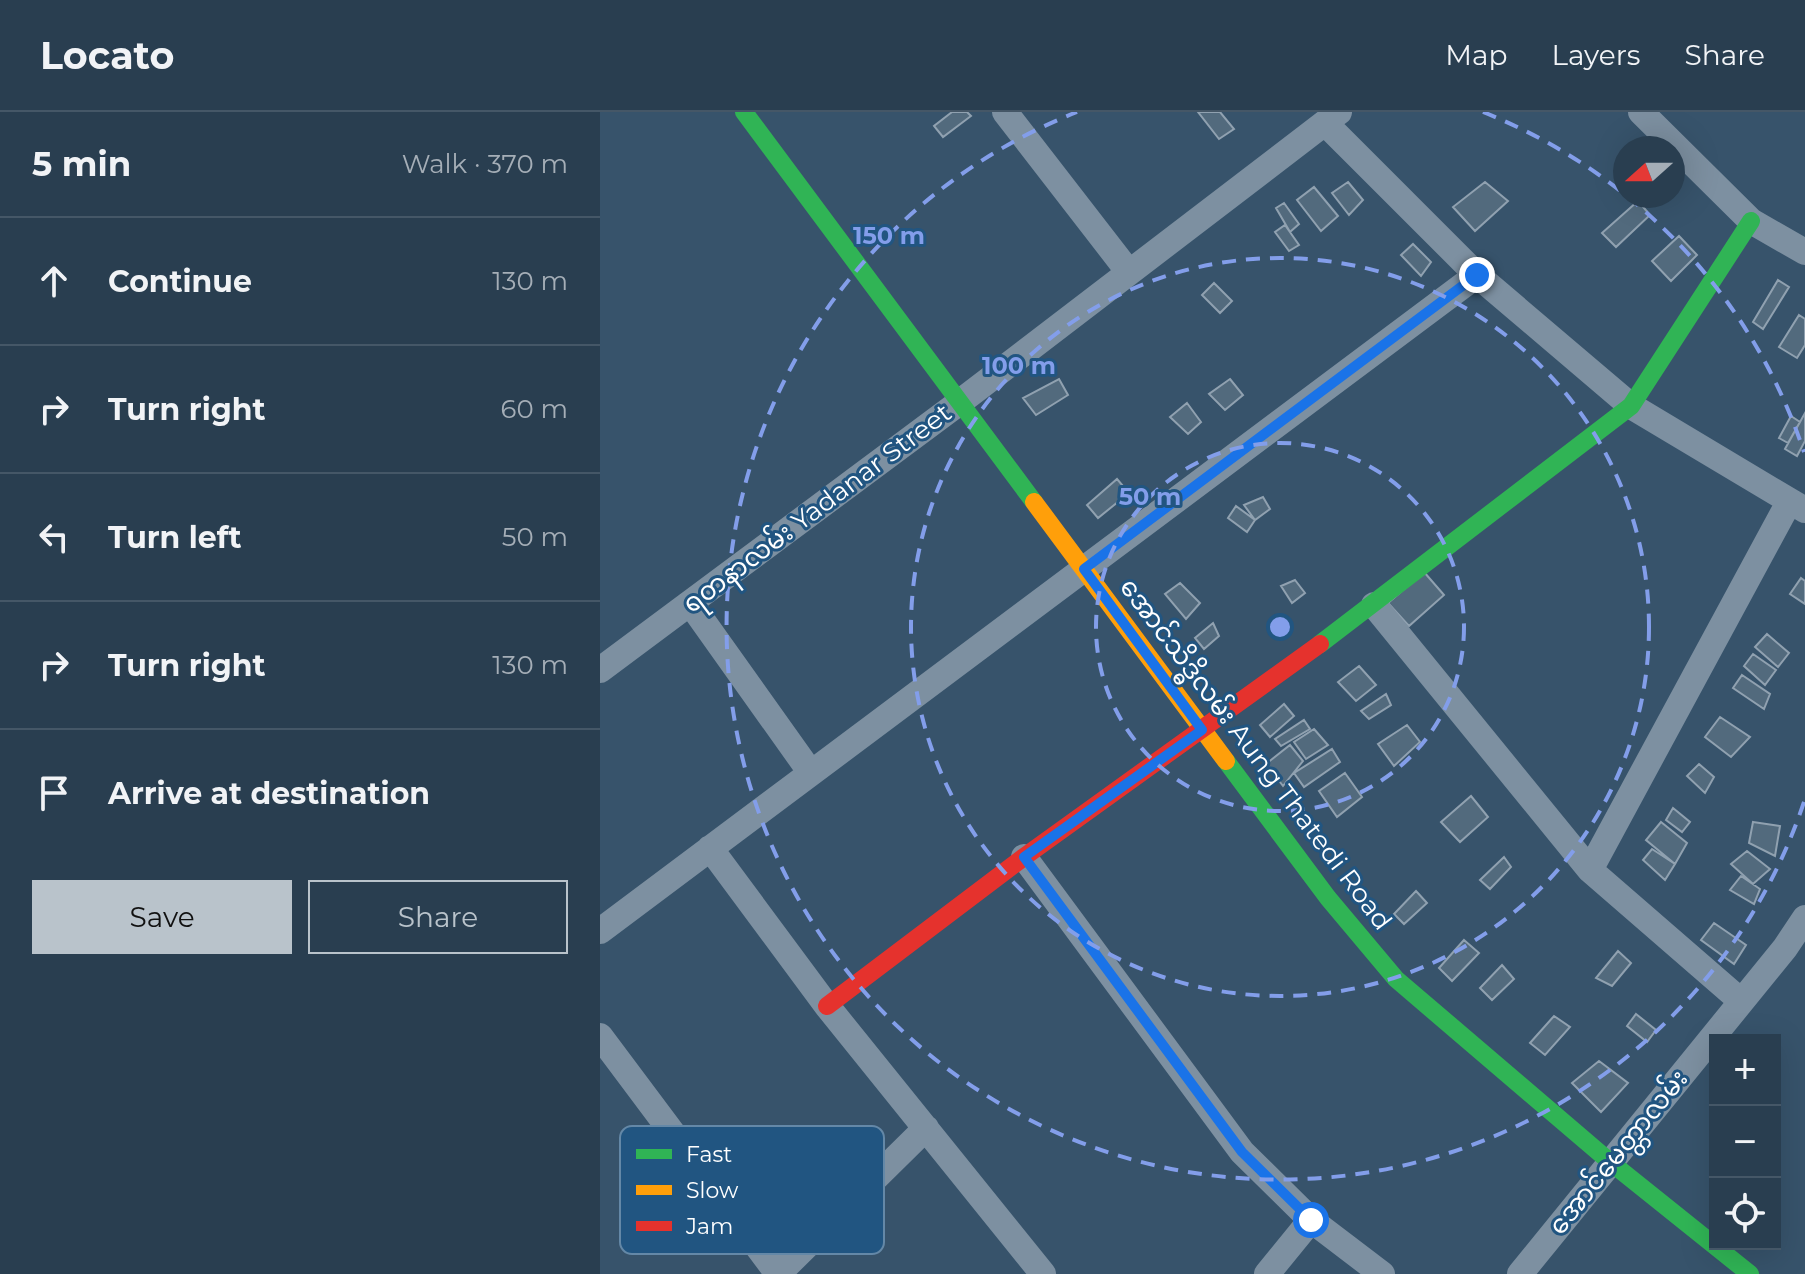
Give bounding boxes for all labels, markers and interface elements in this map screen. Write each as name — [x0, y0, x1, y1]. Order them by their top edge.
text: Locato — [40, 32, 174, 79]
text: Map — [1445, 38, 1508, 72]
text: Layers — [1552, 38, 1641, 72]
text: Share — [1685, 38, 1765, 72]
north arrow — [1613, 136, 1685, 208]
text: 5 min — [32, 143, 131, 185]
text: Walk · 370 m — [402, 148, 568, 180]
text: 150 m — [853, 221, 925, 250]
route end — [1459, 257, 1495, 293]
icon: ahead — [32, 259, 76, 303]
text: Continue — [108, 263, 252, 300]
text: 130 m — [492, 265, 568, 297]
text: 100 m — [982, 351, 1056, 380]
icon: right — [32, 387, 76, 431]
text: Turn right — [108, 391, 265, 428]
text: 60 m — [501, 393, 568, 425]
street label: ရတနာလမ်း Yadanar Street — [676, 396, 961, 624]
text: 50 m — [1119, 482, 1181, 511]
icon: left — [32, 515, 76, 559]
text: Turn left — [108, 519, 241, 556]
text: 50 m — [502, 521, 568, 553]
street label: အောင်သိဒ္ဓိလမ်း Aung Thatedi Road — [1109, 571, 1400, 940]
centre of rings — [1266, 613, 1294, 641]
icon: right — [32, 643, 76, 687]
text: Turn right — [108, 647, 265, 684]
text: 130 m — [492, 649, 568, 681]
icon: arrive — [32, 771, 76, 815]
text: Arrive at destination — [108, 775, 430, 812]
button: Save — [32, 880, 292, 954]
button: Share — [308, 880, 568, 954]
map controls — [1709, 1034, 1781, 1250]
button: + — [1709, 1034, 1781, 1106]
street label: အောင်မေတ္တာလမ်း — [1541, 1062, 1698, 1244]
button: − — [1709, 1106, 1781, 1178]
legend — [620, 1126, 884, 1254]
text: Fast — [686, 1141, 732, 1168]
text: Slow — [686, 1177, 739, 1204]
button: locate — [1709, 1178, 1781, 1250]
route start — [1293, 1202, 1329, 1238]
text: Jam — [685, 1213, 733, 1240]

